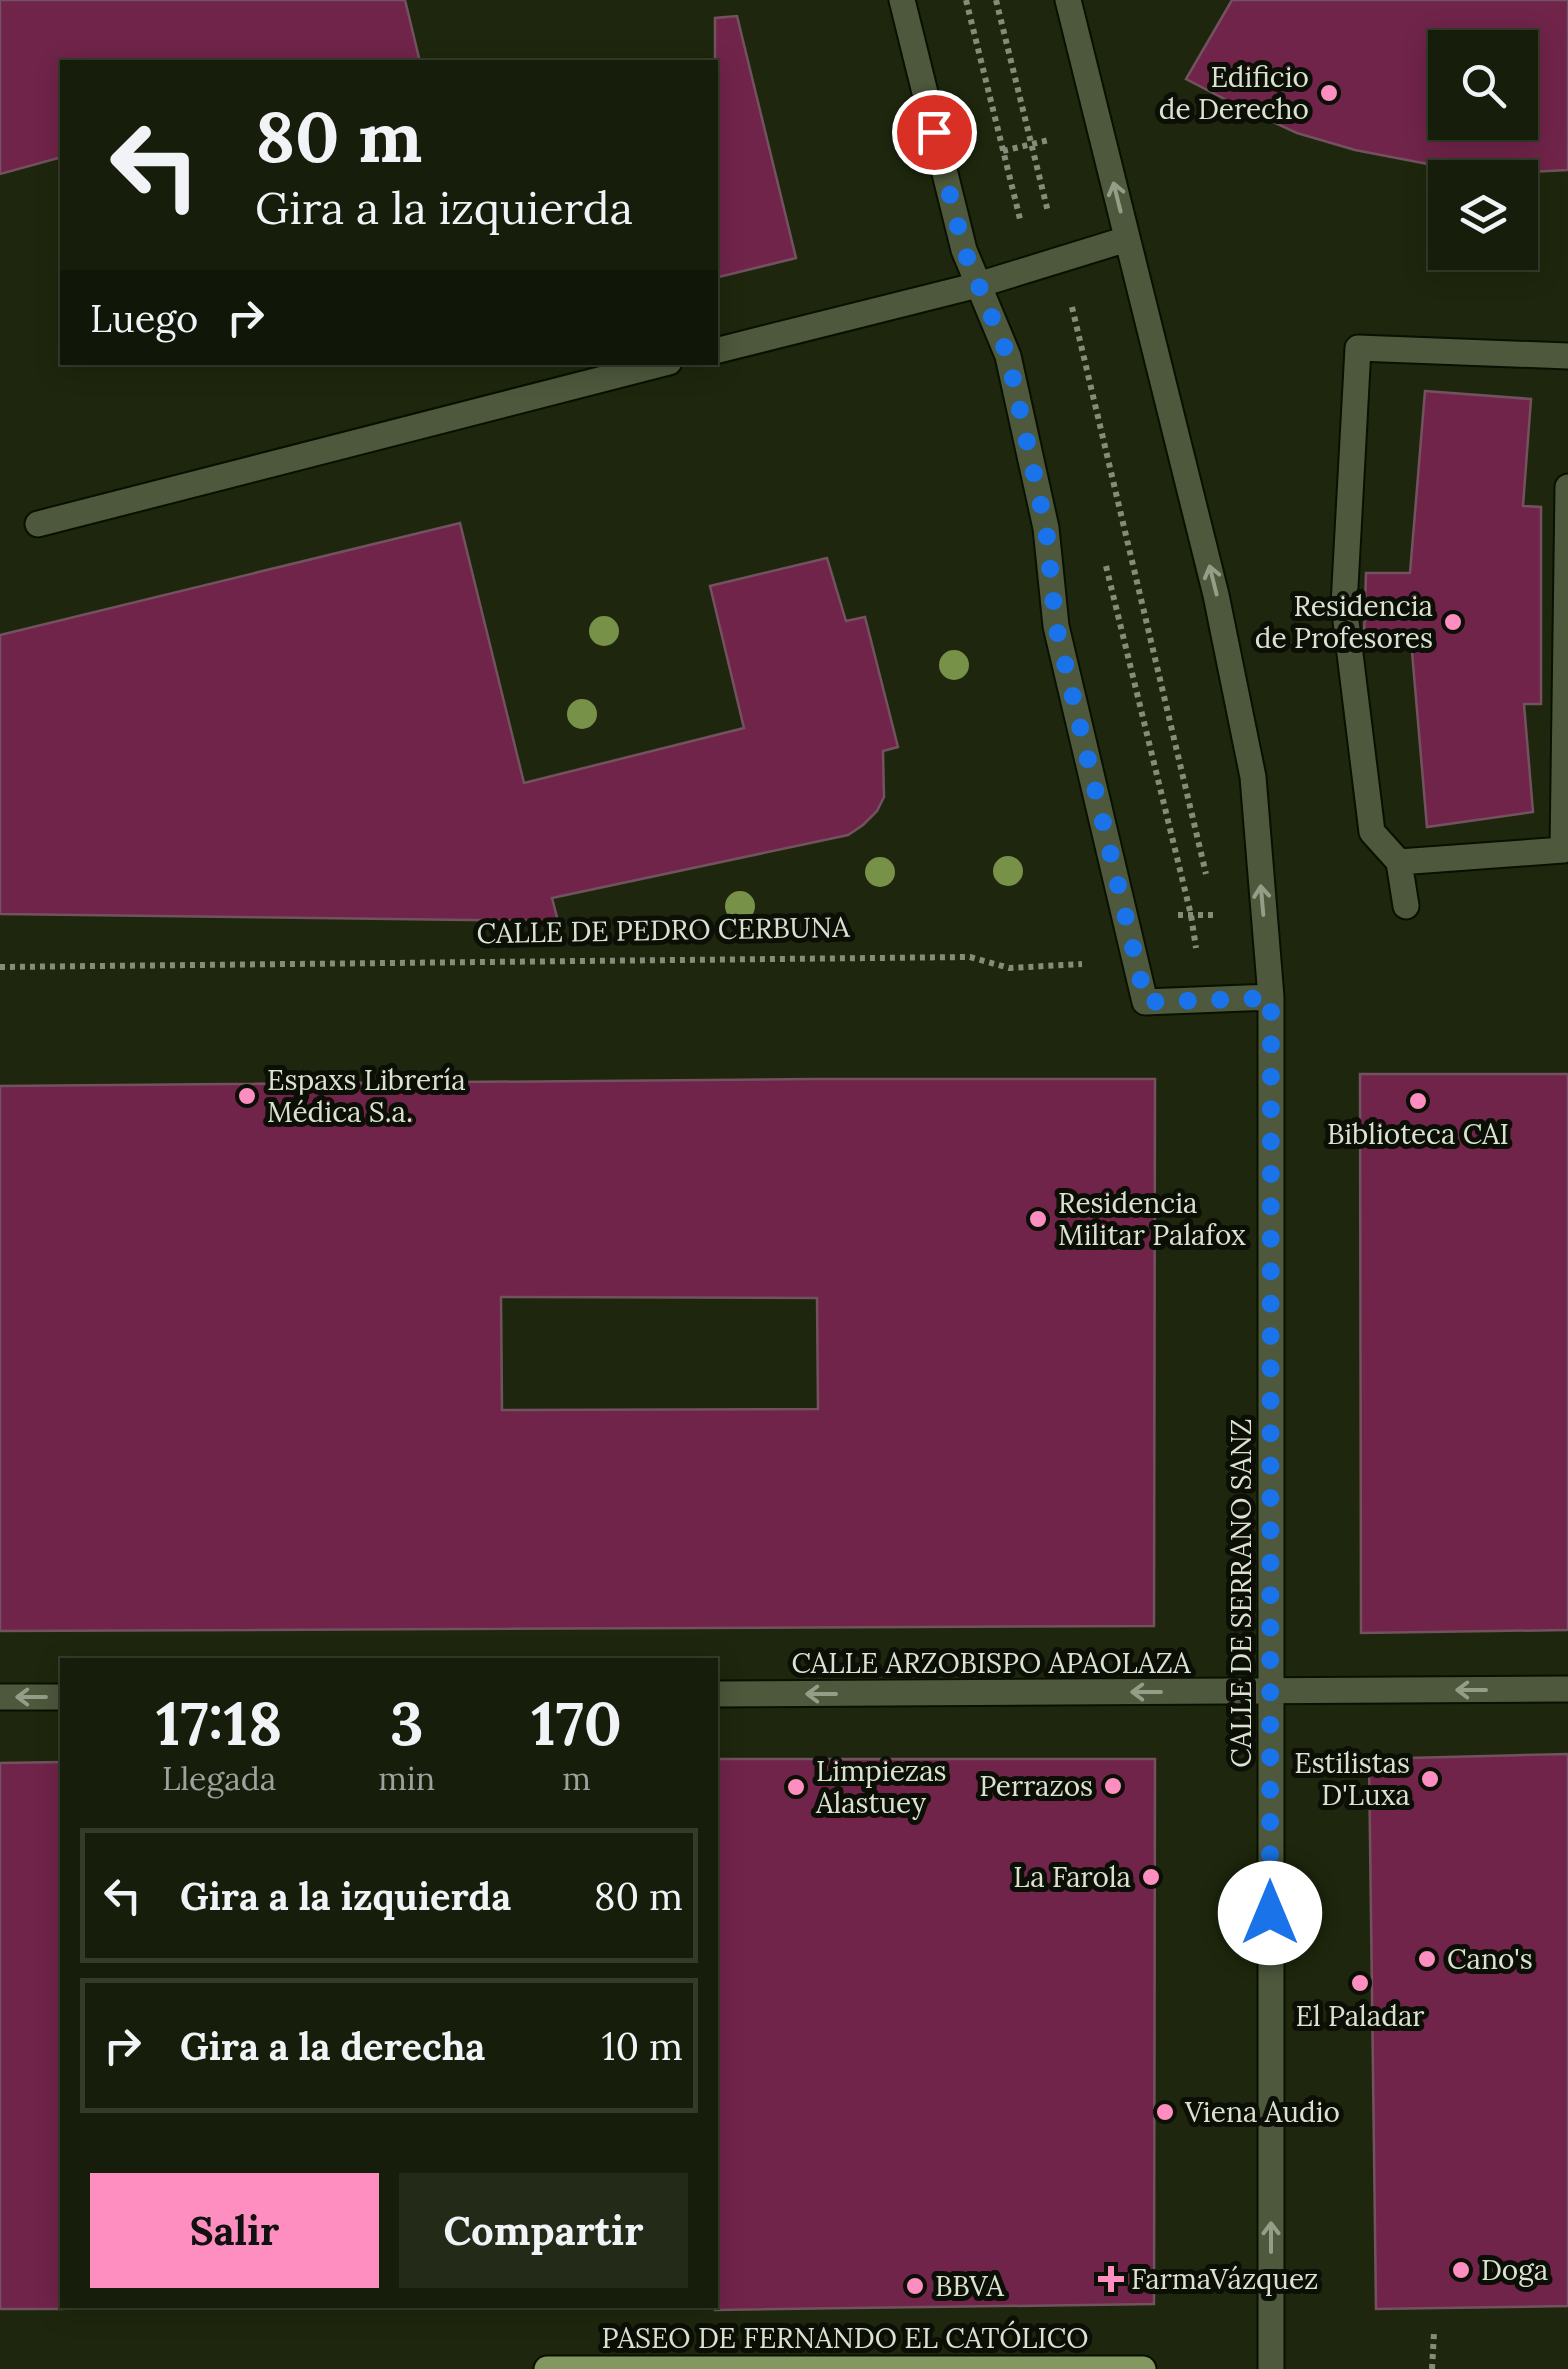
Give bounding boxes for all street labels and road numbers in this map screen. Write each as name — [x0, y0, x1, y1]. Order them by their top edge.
street label: CALLE DE PEDRO CERBUNA — [476, 909, 850, 951]
street label: CALLE DE SERRANO SANZ — [1223, 1418, 1259, 1768]
street label: CALLE ARZOBISPO APAOLAZA — [792, 1645, 1191, 1681]
street label: PASEO DE FERNANDO EL CATÓLICO — [602, 2320, 1088, 2356]

